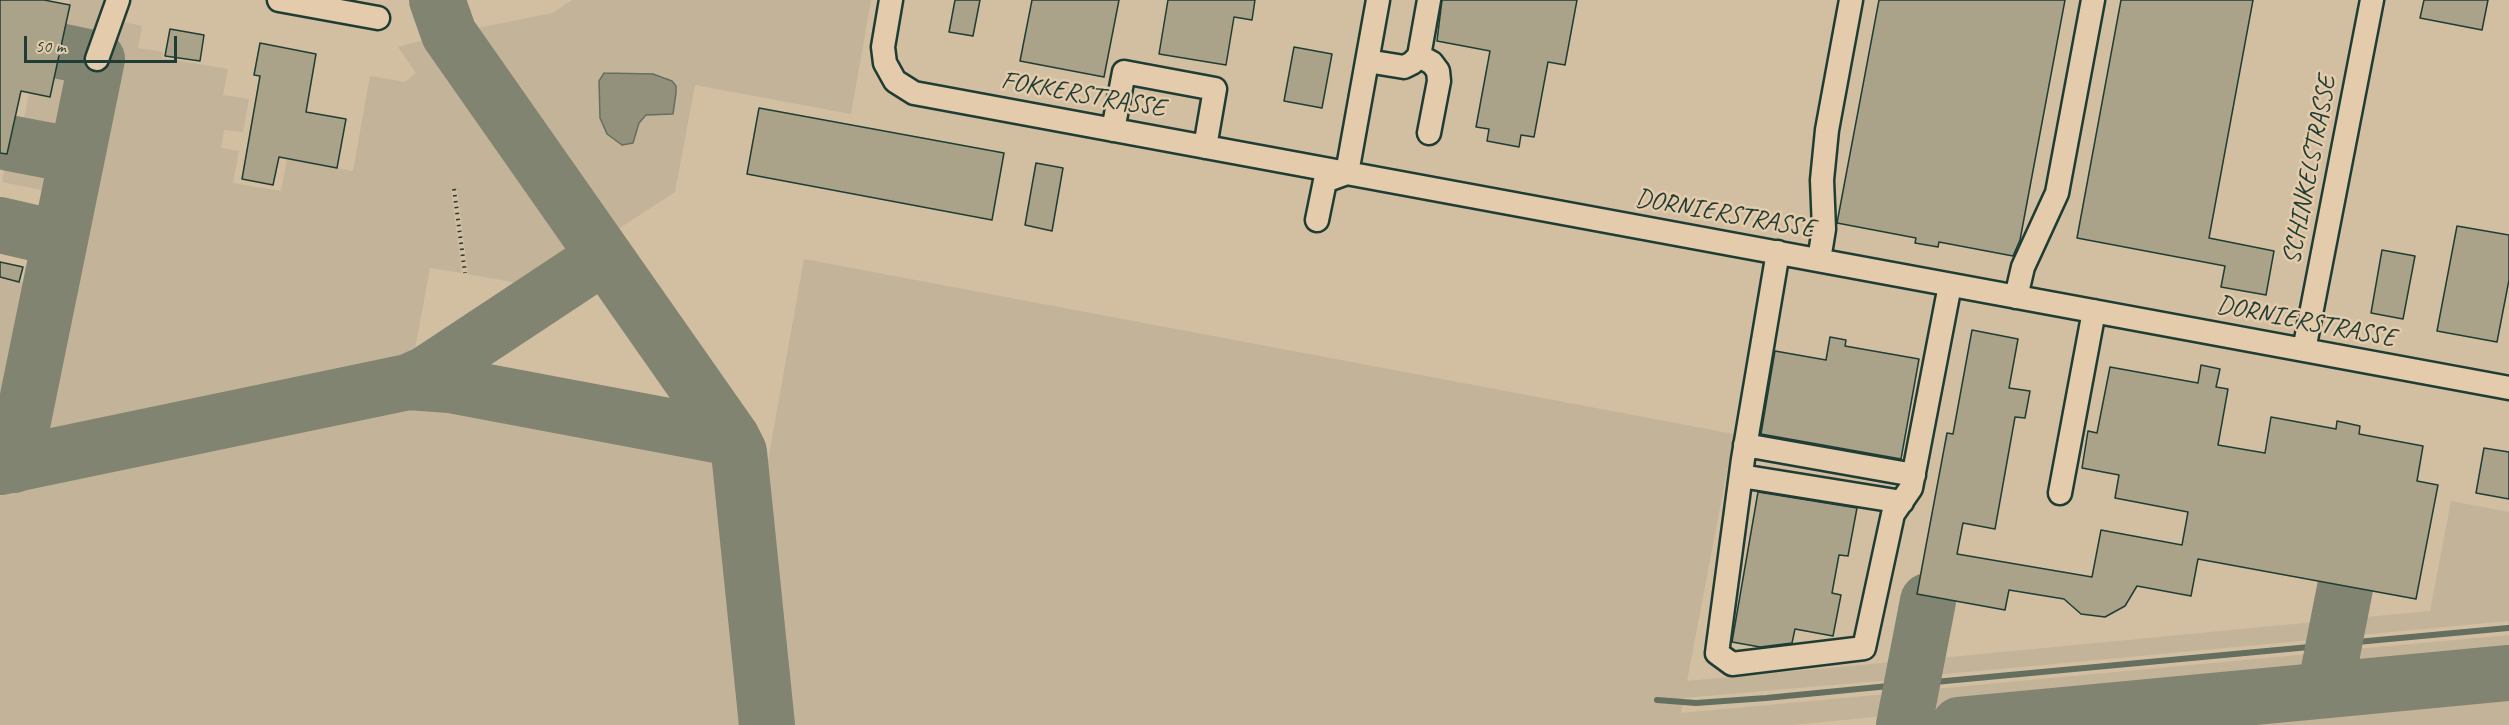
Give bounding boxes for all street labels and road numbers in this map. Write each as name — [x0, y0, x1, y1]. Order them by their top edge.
street label: FOKKERSTRASSE — [999, 65, 1167, 125]
street label: SCHINKELSTRASSE — [2276, 73, 2344, 267]
street label: DORNIERSTRASSE — [1633, 183, 1817, 245]
street label: DORNIERSTRASSE — [2214, 289, 2398, 355]

